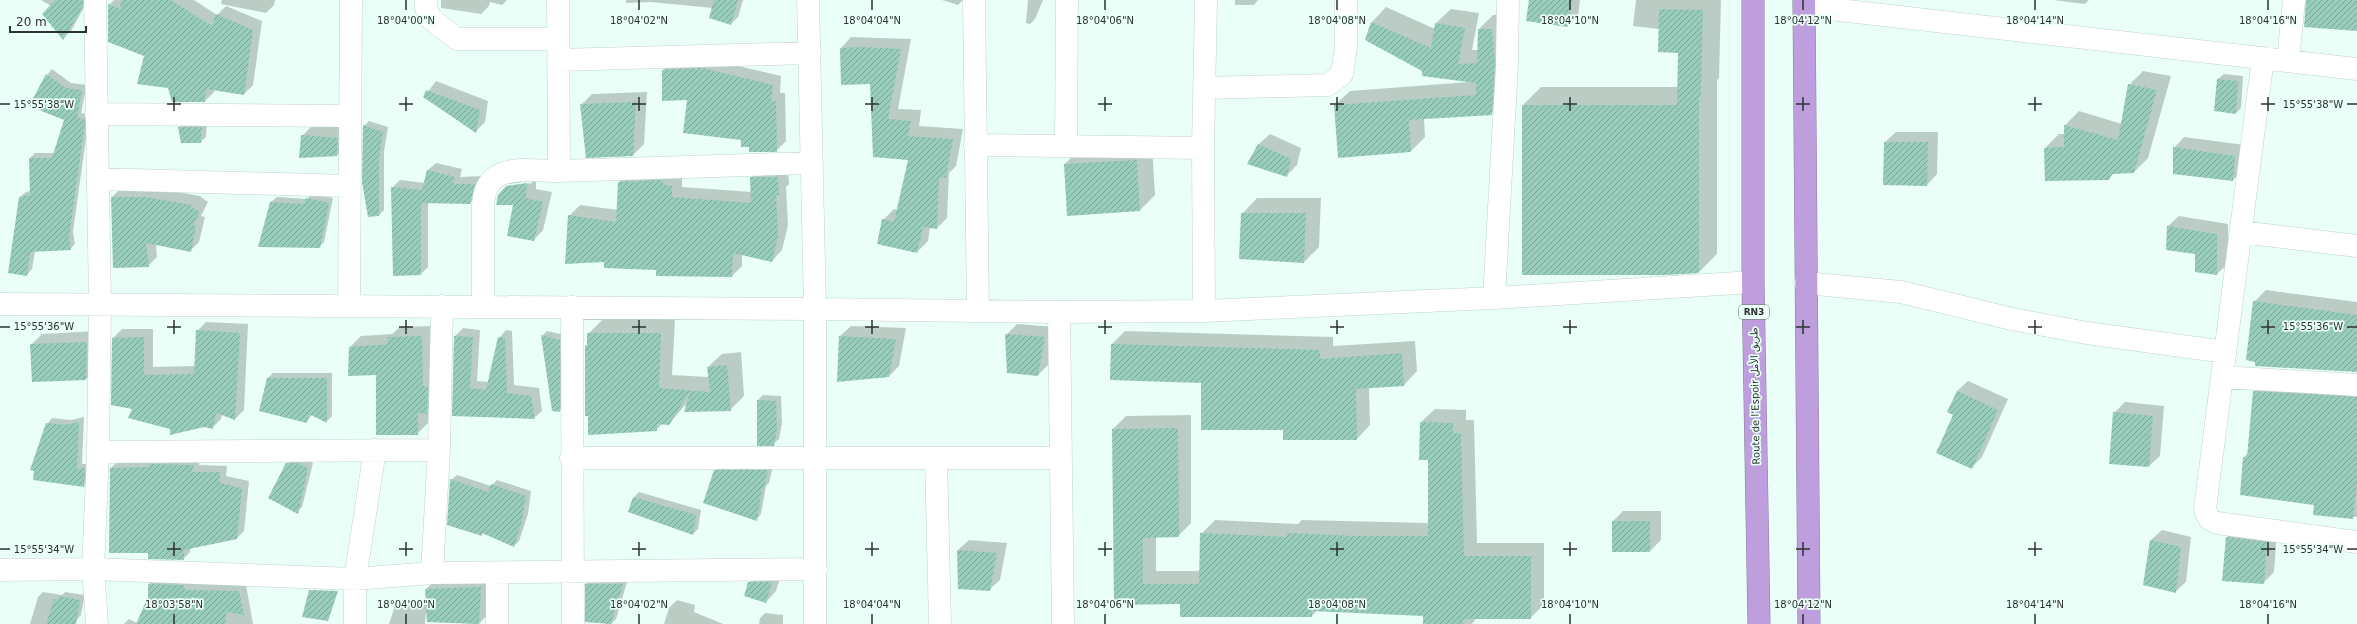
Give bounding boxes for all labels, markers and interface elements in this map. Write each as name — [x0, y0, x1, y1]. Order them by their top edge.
scale bar — [10, 8, 86, 34]
text: 20 m — [16, 15, 47, 29]
text: 18°04'00"N — [377, 15, 435, 26]
text: 18°04'02"N — [610, 15, 668, 26]
text: 18°04'04"N — [843, 15, 901, 26]
text: 18°04'06"N — [1076, 15, 1134, 26]
text: 18°04'08"N — [1308, 15, 1366, 26]
text: 18°04'10"N — [1541, 15, 1599, 26]
text: 18°04'12"N — [1774, 15, 1832, 26]
text: 18°04'14"N — [2006, 15, 2064, 26]
text: 18°04'16"N — [2239, 15, 2297, 26]
text: 15°55'38"W — [14, 99, 74, 110]
text: 15°55'38"W — [2283, 99, 2343, 110]
road number: RN3 — [1739, 305, 1769, 319]
text: 15°55'36"W — [14, 321, 74, 332]
text: 15°55'36"W — [2283, 321, 2343, 332]
street label: Route de l’Espoir طريق الأمل — [1747, 327, 1762, 465]
text: 15°55'34"W — [14, 544, 74, 555]
text: 15°55'34"W — [2283, 544, 2343, 555]
text: 18°03'58"N — [145, 599, 203, 610]
text: 18°04'00"N — [377, 599, 435, 610]
text: 18°04'02"N — [610, 599, 668, 610]
text: 18°04'04"N — [843, 599, 901, 610]
text: 18°04'06"N — [1076, 599, 1134, 610]
text: 18°04'08"N — [1308, 599, 1366, 610]
text: 18°04'10"N — [1541, 599, 1599, 610]
text: 18°04'12"N — [1774, 599, 1832, 610]
text: 18°04'14"N — [2006, 599, 2064, 610]
text: 18°04'16"N — [2239, 599, 2297, 610]

